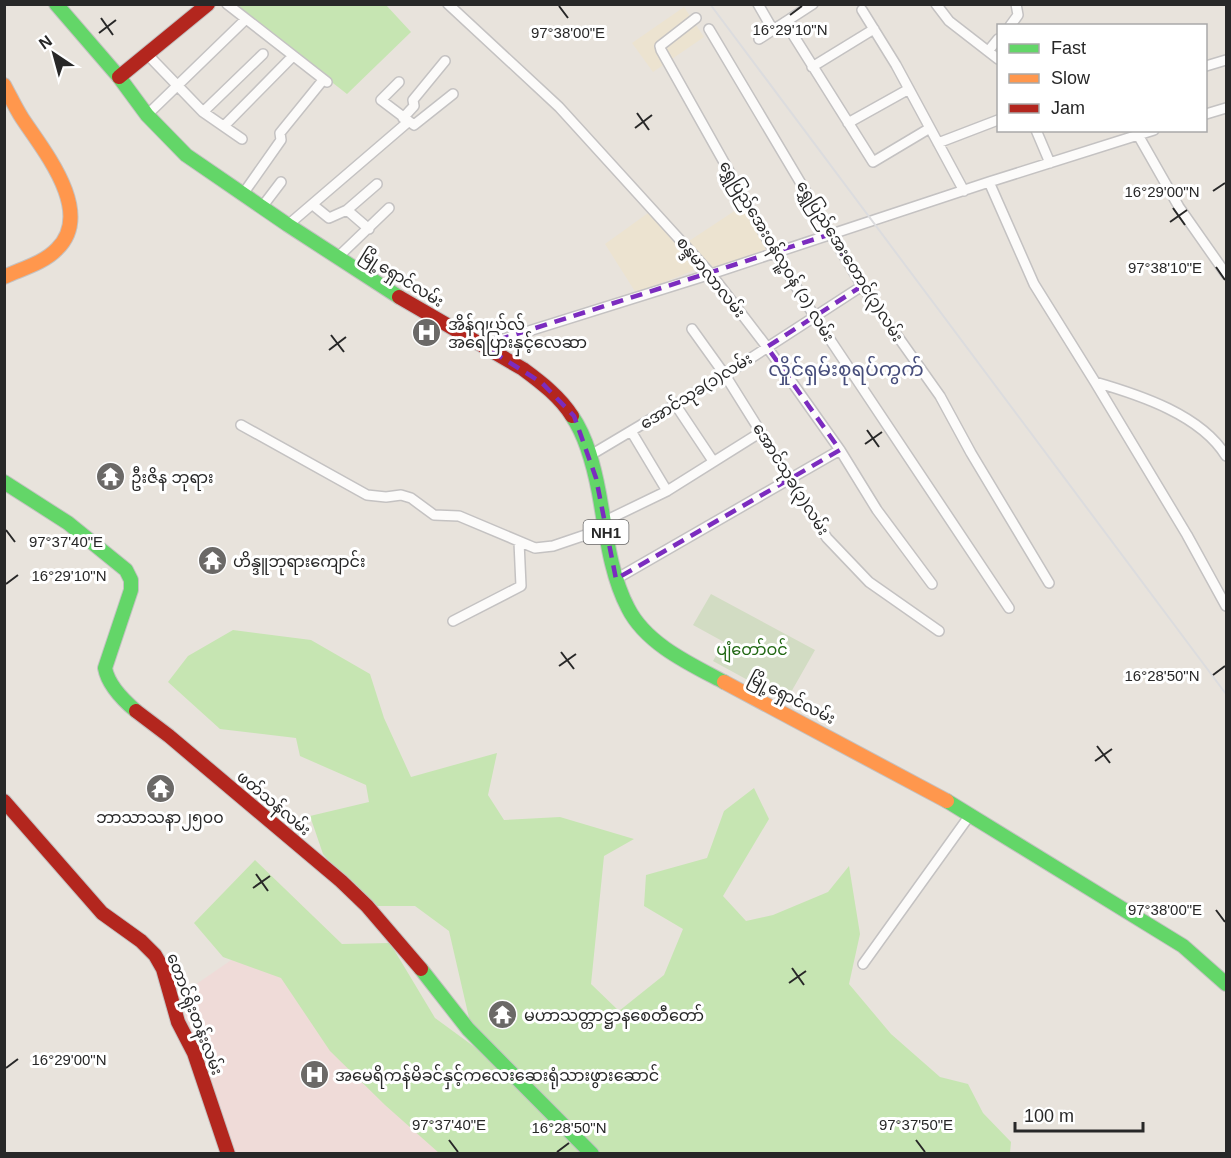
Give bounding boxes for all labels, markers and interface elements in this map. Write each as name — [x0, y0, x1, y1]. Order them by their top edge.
text: 16°29'10"N — [752, 21, 828, 38]
north arrow — [24, 24, 84, 84]
text: 97°38'00"E — [531, 24, 605, 41]
legend — [997, 24, 1207, 132]
text: N — [36, 32, 55, 53]
text: Fast — [1051, 38, 1086, 58]
text: Slow — [1051, 68, 1091, 88]
text: Jam — [1051, 98, 1085, 118]
street label: ရွှေပြည်အေးဝန်လူ့ဝန် (၁) လမ်း — [712, 156, 840, 347]
street label: ရွှေပြည်အေးတောင်(၃)လမ်း — [789, 176, 909, 347]
text: 16°29'00"N — [1124, 183, 1200, 200]
street label: စန္ဒမာလာလမ်း — [669, 231, 751, 324]
street label: မြို့ရှောင်လမ်း — [354, 243, 448, 315]
text: 97°38'10"E — [1128, 259, 1202, 276]
place label: အိန်ဂျယ်လ် အရေပြားနှင့်လေဆာ — [448, 313, 587, 357]
hospital icon: အိန်ဂျယ်လ် အရေပြားနှင့်လေဆာ — [411, 317, 443, 349]
street label: အောင်သုခ(၁)လမ်း — [635, 347, 758, 437]
district label: လှိုင်ရှမ်းစုရပ်ကွက် — [768, 355, 924, 386]
street label: အောင်သုခ(၃)လမ်း — [745, 418, 835, 541]
temple icon: ဦးဇိန ဘုရား — [94, 461, 126, 493]
place label: ဦးဇိန ဘုရား — [131, 466, 213, 492]
road number: NH1 — [584, 520, 628, 544]
text: 97°37'40"E — [29, 533, 103, 550]
temple icon: ဟိန္ဒူဘုရားကျောင်း — [196, 545, 228, 577]
place label: ဟိန္ဒူဘုရားကျောင်း — [233, 550, 365, 576]
text: 16°29'10"N — [31, 567, 107, 584]
park label: ပျံတော်ဝင် — [716, 638, 788, 663]
street label: မြို့ရှောင်လမ်း — [743, 666, 839, 732]
text: 16°28'50"N — [1124, 667, 1200, 684]
street label: ဖတ်သန်လမ်း — [231, 765, 316, 842]
temple icon: ဘာသာသနာ၂၅၀၀ — [144, 773, 176, 805]
place label: ဘာသာသနာ၂၅၀၀ — [96, 809, 224, 831]
text: 97°38'00"E — [1128, 901, 1202, 918]
street label: တောင်ရိုးတန်းလမ်း — [158, 950, 229, 1079]
temple icon: မဟာသတ္တာဋ္ဌာနစေတီတော် — [487, 999, 519, 1031]
place label: မဟာသတ္တာဋ္ဌာနစေတီတော် — [524, 1004, 704, 1029]
text: 16°29'00"N — [31, 1051, 107, 1068]
hospital icon: အမေရိကန်မိခင်နှင့်ကလေးဆေးရုံသားဖွားဆောင် — [298, 1059, 330, 1091]
place label: အမေရိကန်မိခင်နှင့်ကလေးဆေးရုံသားဖွားဆောင် — [335, 1064, 659, 1090]
scale bar — [1015, 1095, 1142, 1133]
text: 100 m — [1024, 1106, 1074, 1126]
text: 97°37'40"E — [412, 1116, 486, 1133]
text: 97°37'50"E — [879, 1116, 953, 1133]
text: 16°28'50"N — [531, 1119, 607, 1136]

